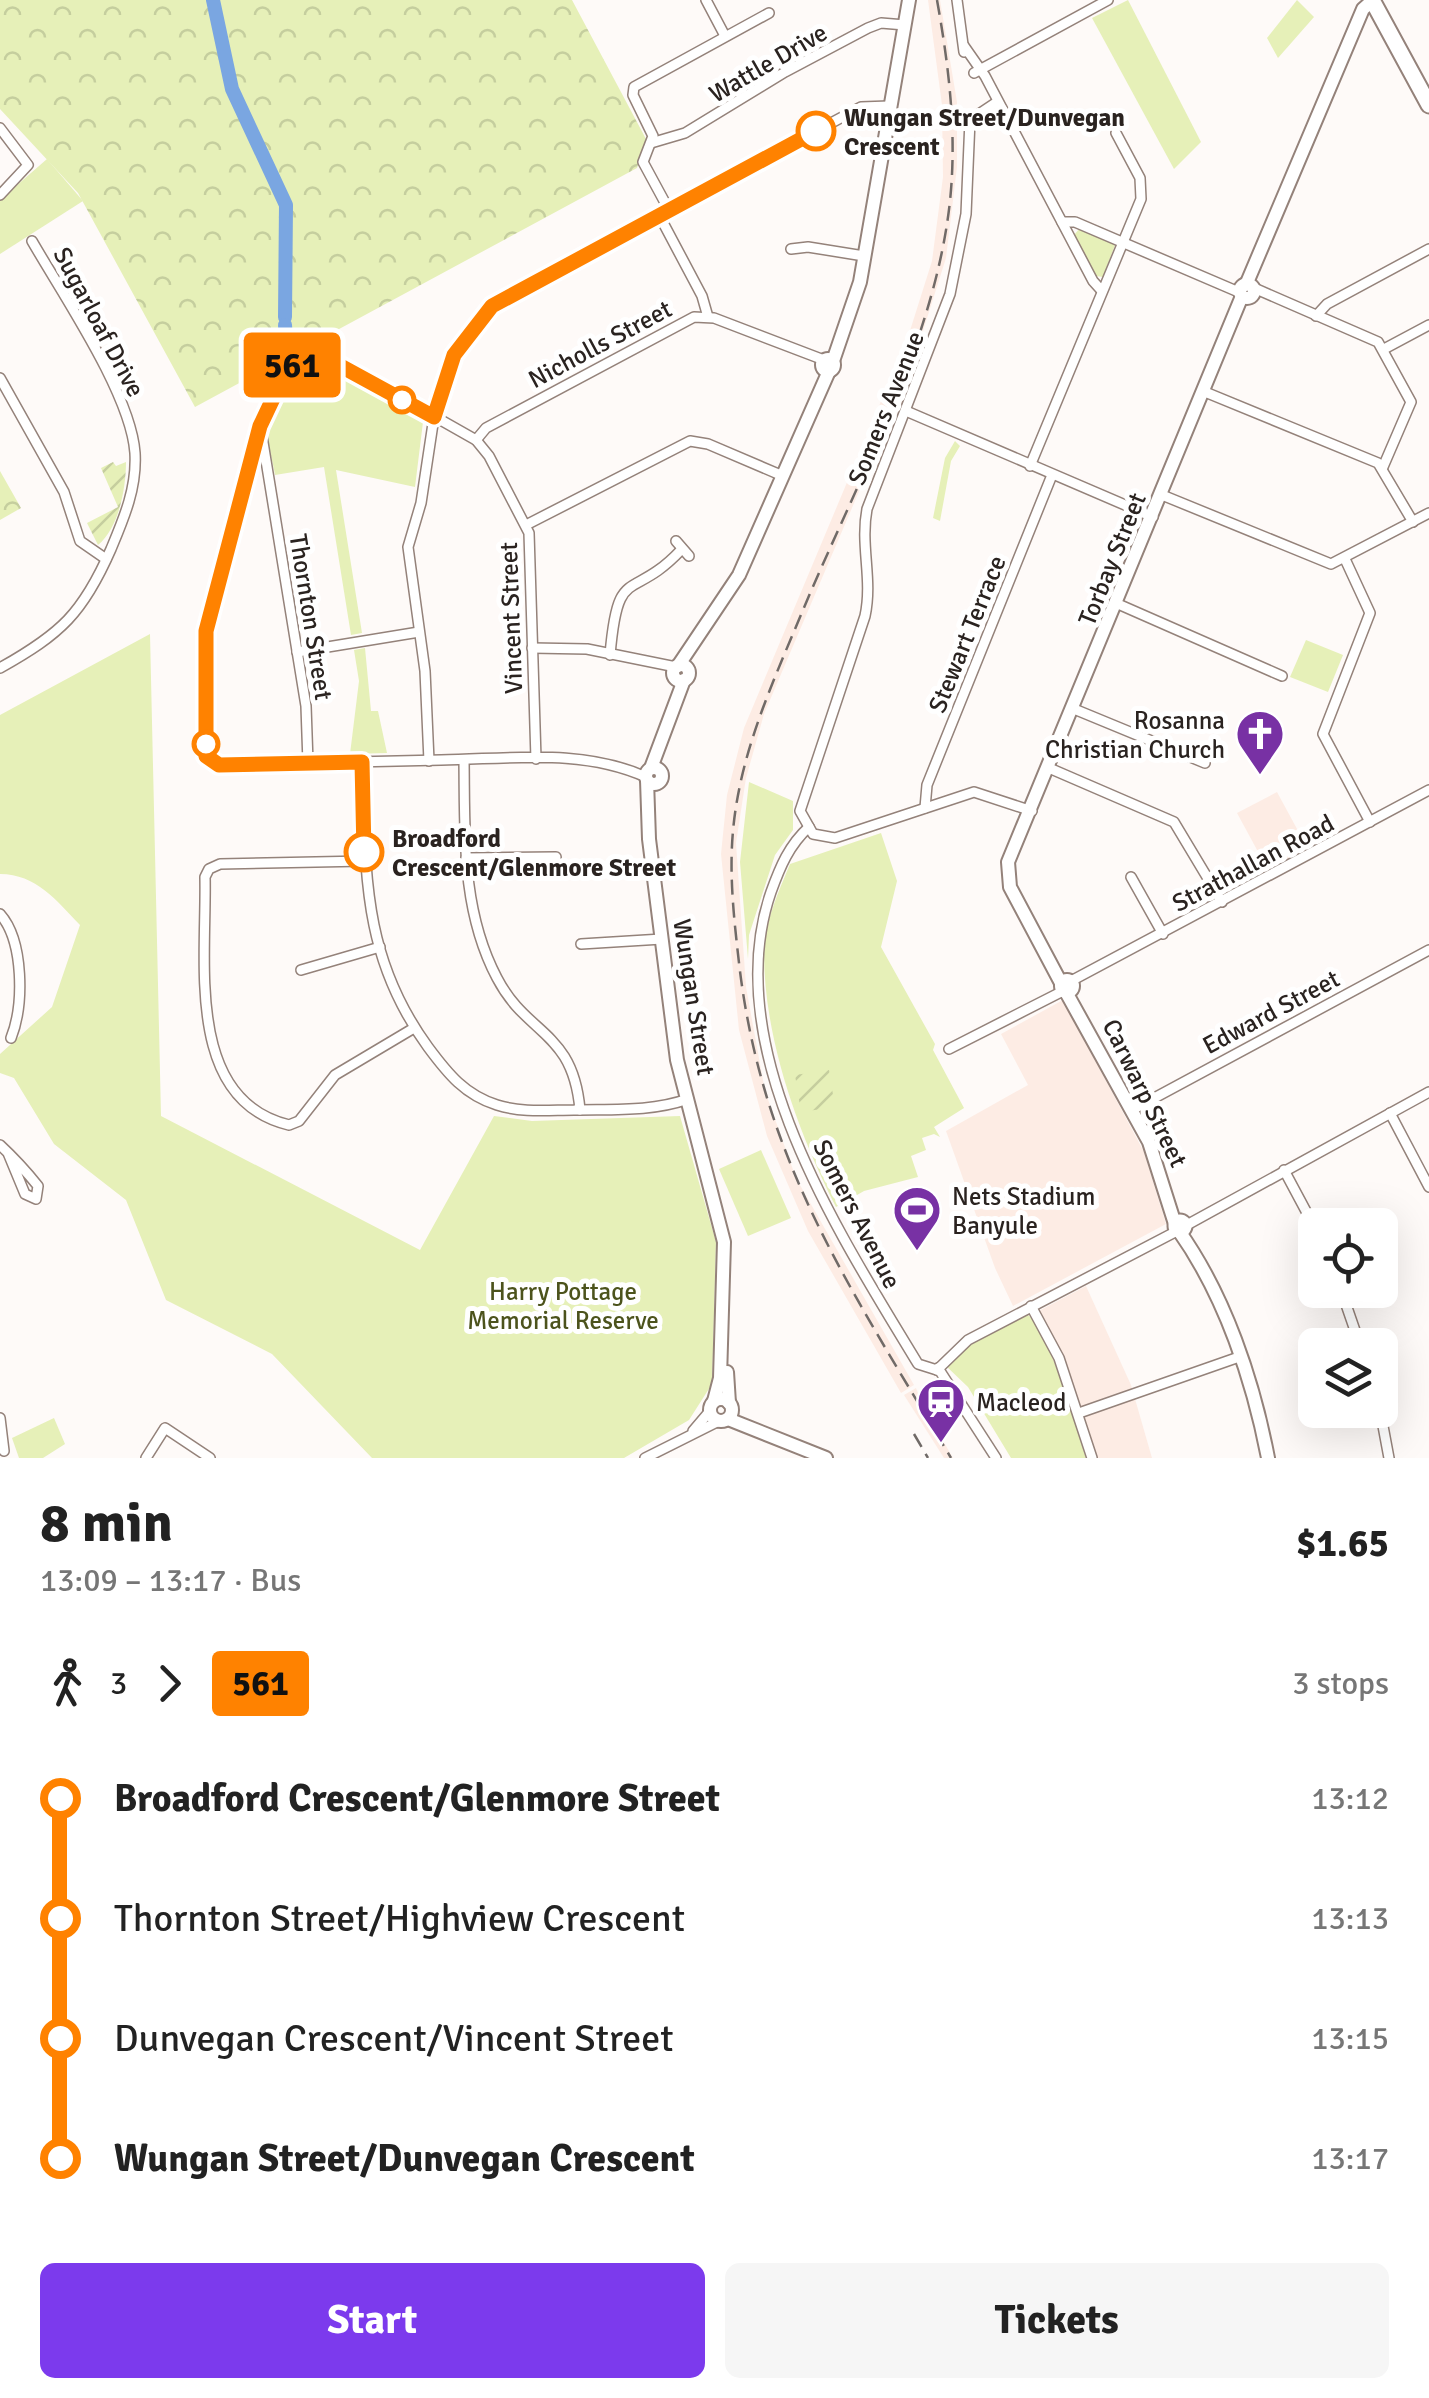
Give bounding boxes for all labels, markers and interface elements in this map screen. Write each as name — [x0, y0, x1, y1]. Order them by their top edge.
street label: Wattle Drive — [703, 17, 833, 109]
place label: Wungan Street/Dunvegan Crescent — [844, 102, 1125, 162]
marker: Wungan Street/Dunvegan Crescent — [797, 112, 835, 150]
street label: Sugarloaf Drive — [47, 242, 151, 402]
street label: Nicholls Street — [523, 293, 677, 395]
street label: Somers Avenue — [841, 327, 931, 489]
line badge: 561 — [234, 332, 350, 398]
text: 561 — [264, 344, 320, 387]
unlabelled marker — [389, 387, 415, 413]
street label: Torbay Street — [1071, 488, 1153, 630]
street label: Thornton Street — [283, 532, 339, 702]
street label: Vincent Street — [493, 541, 529, 694]
street label: Stewart Terrace — [921, 551, 1013, 717]
place label: Rosanna Christian Church — [1045, 705, 1225, 765]
church icon: Rosanna Christian Church — [1234, 708, 1286, 776]
unlabelled marker — [193, 731, 219, 757]
street label: Strathallan Road — [1167, 807, 1339, 919]
place label: Broadford Crescent/Glenmore Street — [392, 823, 676, 883]
marker: Broadford Crescent/Glenmore Street — [345, 833, 383, 871]
street label: Wungan Street — [666, 917, 722, 1078]
street label: Edward Street — [1197, 963, 1345, 1061]
street label: Carwarp Street — [1096, 1014, 1194, 1172]
street label: Somers Avenue — [806, 1134, 908, 1294]
place label: Nets Stadium Banyule — [952, 1181, 1095, 1241]
sports icon: Nets Stadium Banyule — [891, 1184, 943, 1252]
map controls — [1298, 1208, 1398, 1428]
button: locate — [1298, 1208, 1398, 1308]
park label: Harry Pottage Memorial Reserve — [467, 1276, 659, 1336]
button: layers — [1298, 1328, 1398, 1428]
station icon: Macleod — [915, 1376, 967, 1444]
place label: Macleod — [976, 1387, 1066, 1418]
text: 8 min — [40, 1489, 173, 1557]
text: $1.65 — [1296, 1520, 1389, 1567]
text: 13:09 – 13:17 · Bus — [40, 1561, 301, 1600]
icon: walk — [40, 1656, 95, 1711]
icon: forward — [142, 1656, 197, 1711]
text: 561 — [232, 1662, 289, 1705]
text: 3 — [110, 1664, 127, 1703]
text: 3 stops — [1292, 1664, 1389, 1703]
text: Broadford Crescent/Glenmore Street — [114, 1775, 720, 1822]
text: 13:12 — [1311, 1779, 1389, 1818]
text: Thornton Street/Highview Crescent — [114, 1895, 685, 1942]
text: 13:13 — [1311, 1899, 1389, 1938]
text: Dunvegan Crescent/Vincent Street — [114, 2015, 673, 2062]
text: 13:15 — [1311, 2019, 1389, 2058]
text: Wungan Street/Dunvegan Crescent — [114, 2135, 695, 2182]
text: 13:17 — [1311, 2139, 1389, 2178]
button: Start — [40, 2263, 705, 2378]
button: Tickets — [725, 2263, 1389, 2378]

